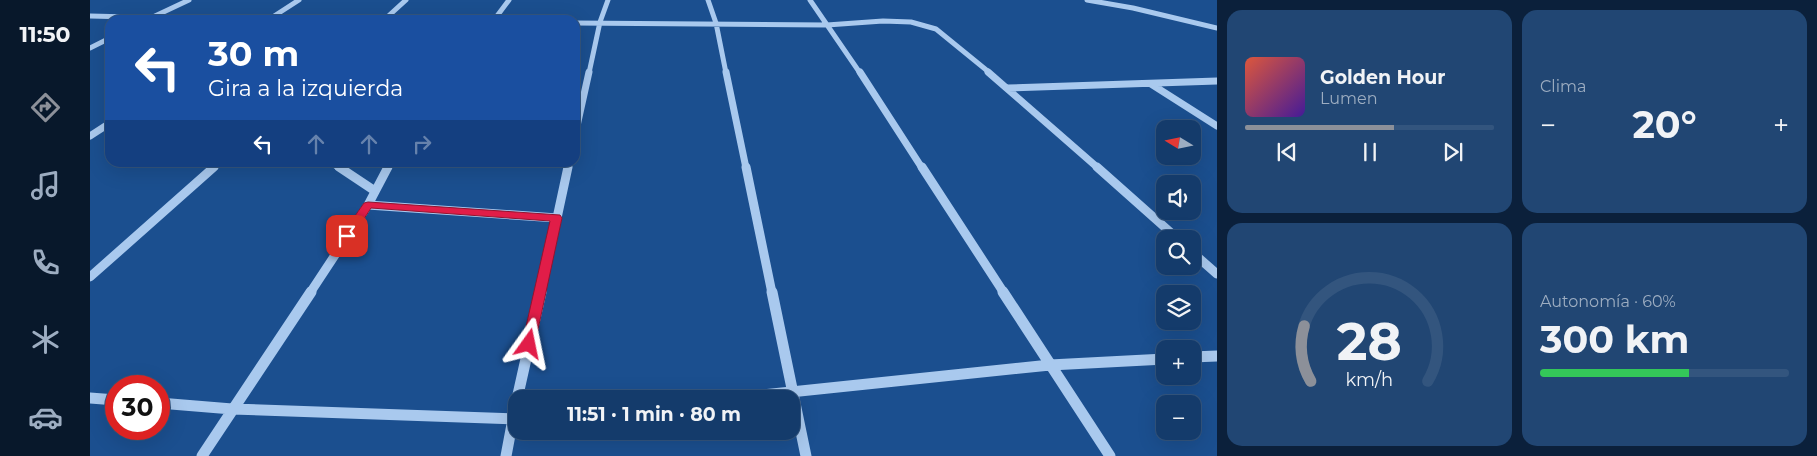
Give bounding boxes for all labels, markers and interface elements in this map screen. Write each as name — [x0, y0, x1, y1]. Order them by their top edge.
text: 11:50 — [19, 21, 71, 48]
text: 30 m — [208, 32, 299, 75]
icon: left — [125, 35, 190, 100]
text: Golden Hour — [1320, 66, 1446, 89]
text: Gira a la izquierda — [208, 75, 403, 102]
text: Clima — [1540, 77, 1586, 96]
text: Lumen — [1320, 89, 1378, 108]
icon: directions — [28, 90, 63, 125]
text: 20° — [1632, 101, 1697, 148]
text: − — [1540, 108, 1556, 142]
text: + — [1773, 108, 1789, 142]
north arrow — [1156, 120, 1201, 165]
map controls — [1156, 120, 1201, 440]
icon: left — [249, 130, 277, 158]
icon: ahead — [302, 130, 330, 158]
icon: ahead — [355, 130, 383, 158]
icon: right — [408, 130, 436, 158]
icon: previous — [1273, 138, 1301, 166]
icon: pause — [1356, 138, 1384, 166]
icon: next — [1439, 138, 1467, 166]
icon: music — [28, 168, 63, 203]
button: sound — [1156, 175, 1201, 220]
pin — [326, 215, 368, 257]
icon: arrive — [333, 222, 361, 250]
button: search — [1156, 230, 1201, 275]
icon: phone — [28, 245, 63, 280]
button: layers — [1156, 285, 1201, 330]
text: Autonomía · 60% — [1540, 292, 1676, 311]
text: 28 — [1337, 310, 1402, 373]
text: 300 km — [1540, 316, 1689, 363]
position arrow — [502, 317, 554, 369]
icon: climate — [28, 322, 63, 357]
button: + — [1156, 340, 1201, 385]
text: km/h — [1346, 369, 1393, 390]
speed limit sign: 30 — [105, 375, 170, 440]
button: − — [1156, 395, 1201, 440]
icon: car — [28, 400, 63, 435]
text: 11:51 · 1 min · 80 m — [567, 403, 741, 426]

